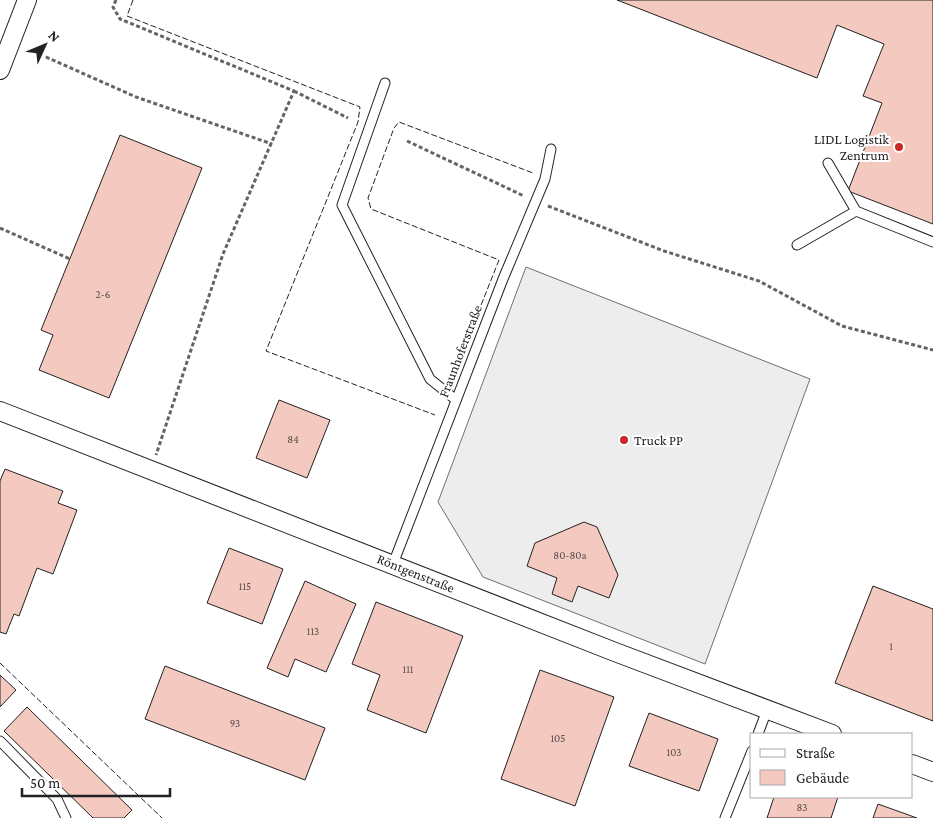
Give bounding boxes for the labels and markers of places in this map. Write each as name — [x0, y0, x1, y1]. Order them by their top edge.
place label: LIDL Logistik Zentrum — [814, 131, 889, 163]
marker: LIDL Logistik Zentrum — [893, 141, 905, 153]
place label: Truck PP — [634, 432, 683, 448]
marker: Truck PP — [618, 434, 630, 446]

